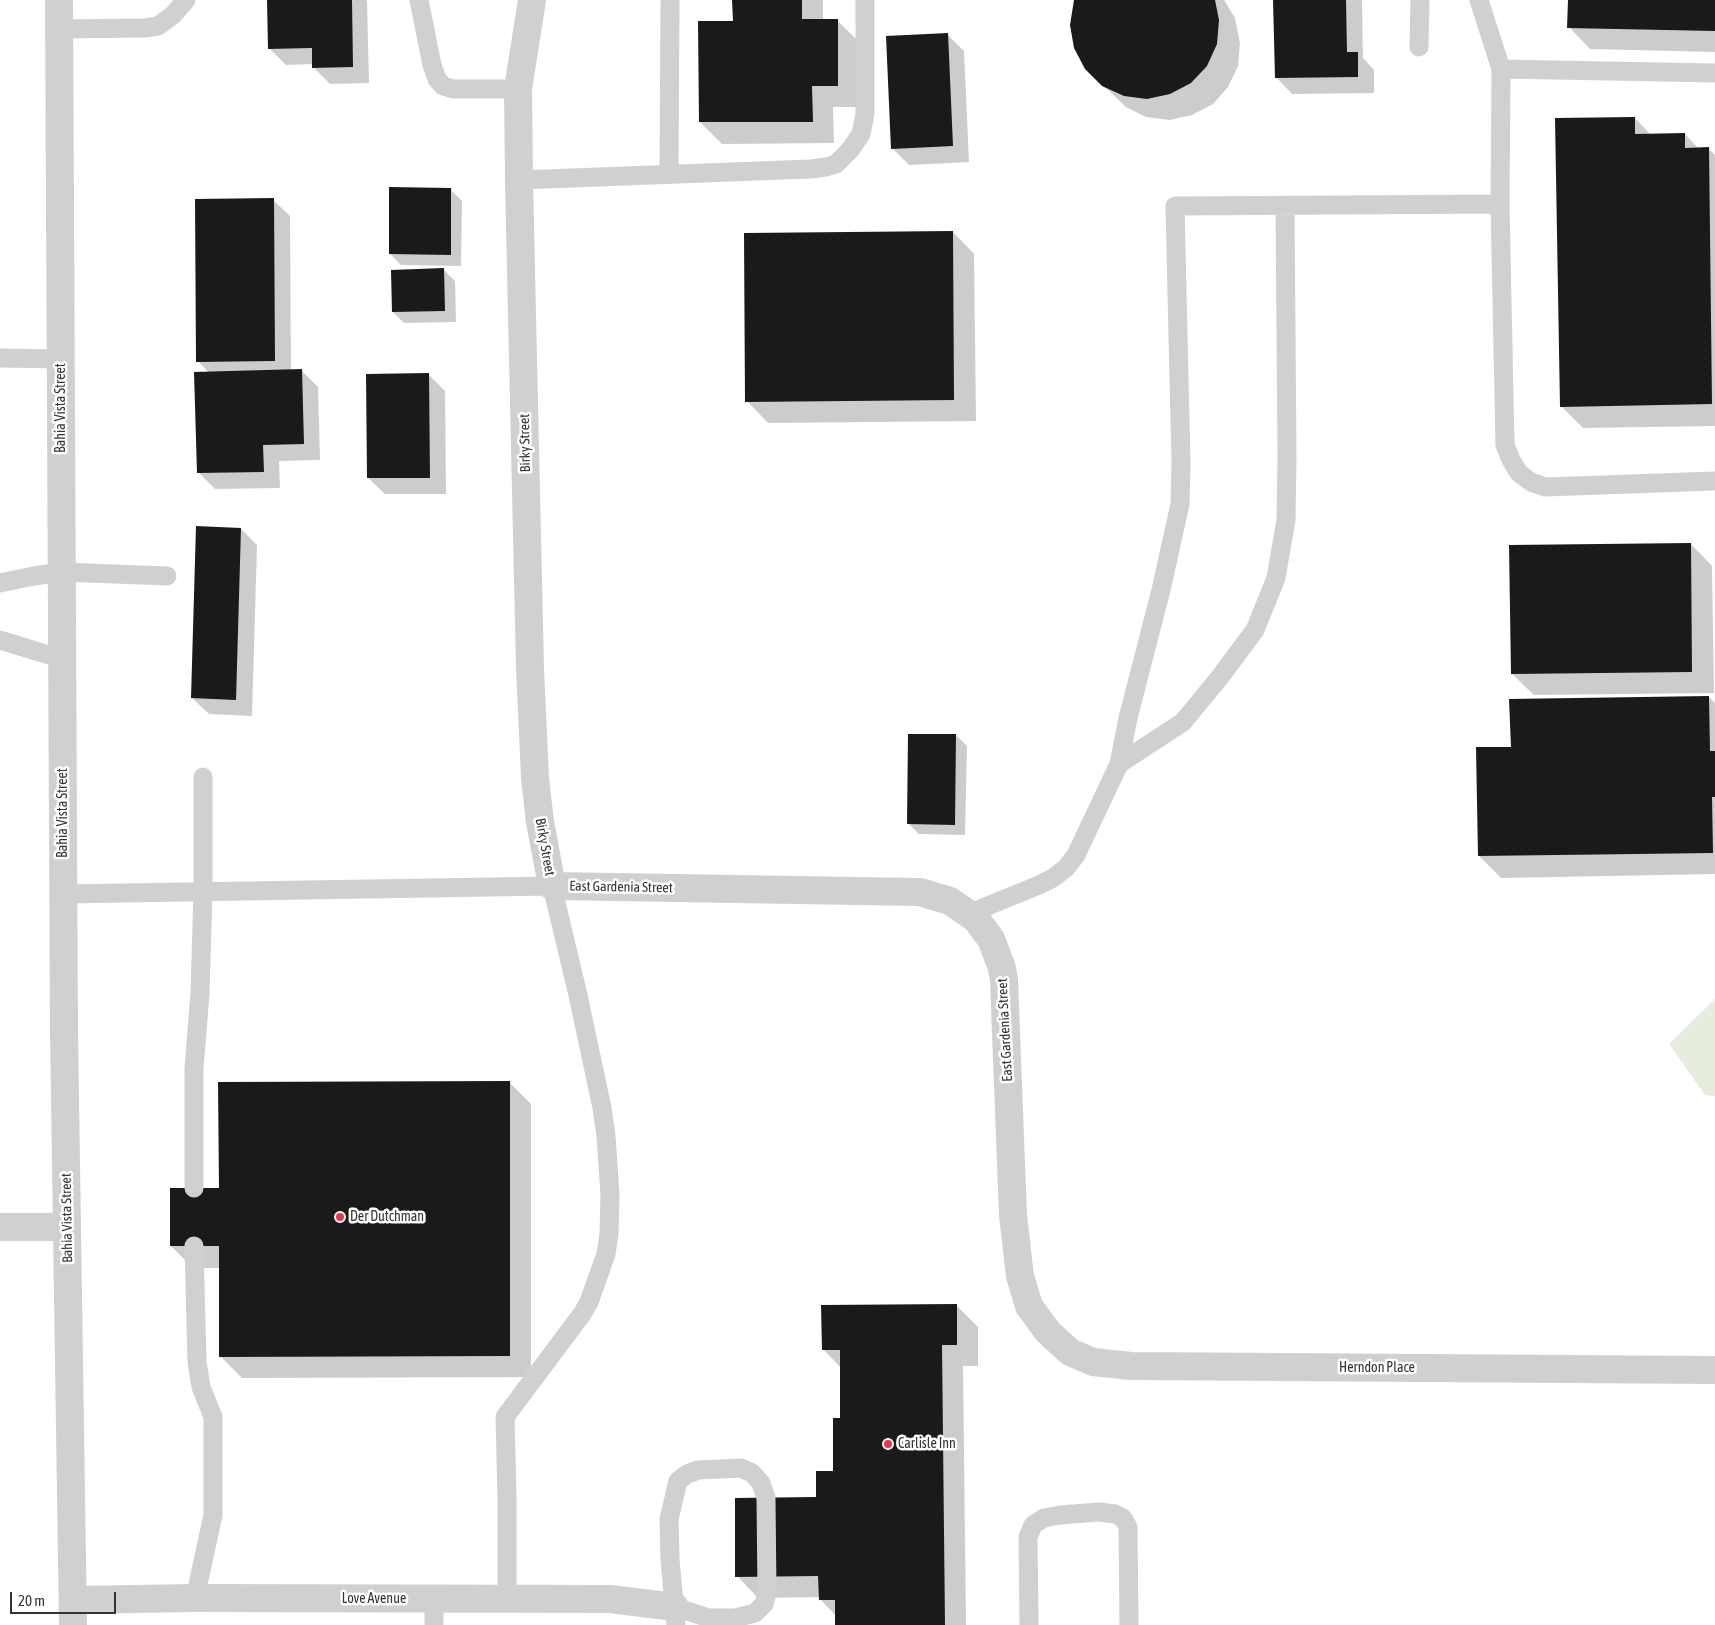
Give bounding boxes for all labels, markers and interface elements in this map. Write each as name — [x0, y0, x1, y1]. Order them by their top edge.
street label: Bahia Vista Street — [53, 363, 69, 453]
street label: Birky Street — [516, 414, 534, 472]
street label: Bahia Vista Street — [55, 768, 71, 858]
street label: Birky Street — [532, 817, 558, 877]
street label: East Gardenia Street — [569, 878, 673, 896]
street label: East Gardenia Street — [994, 978, 1016, 1082]
street label: Bahia Vista Street — [58, 1173, 76, 1263]
place label: Der Dutchman — [350, 1209, 424, 1225]
marker: Der Dutchman — [334, 1211, 346, 1223]
street label: Herndon Place — [1339, 1360, 1415, 1376]
place label: Carlisle Inn — [898, 1436, 956, 1452]
marker: Carlisle Inn — [882, 1438, 894, 1450]
scale bar — [12, 1582, 119, 1614]
street label: Love Avenue — [342, 1591, 406, 1607]
text: 20 m — [18, 1592, 45, 1609]

